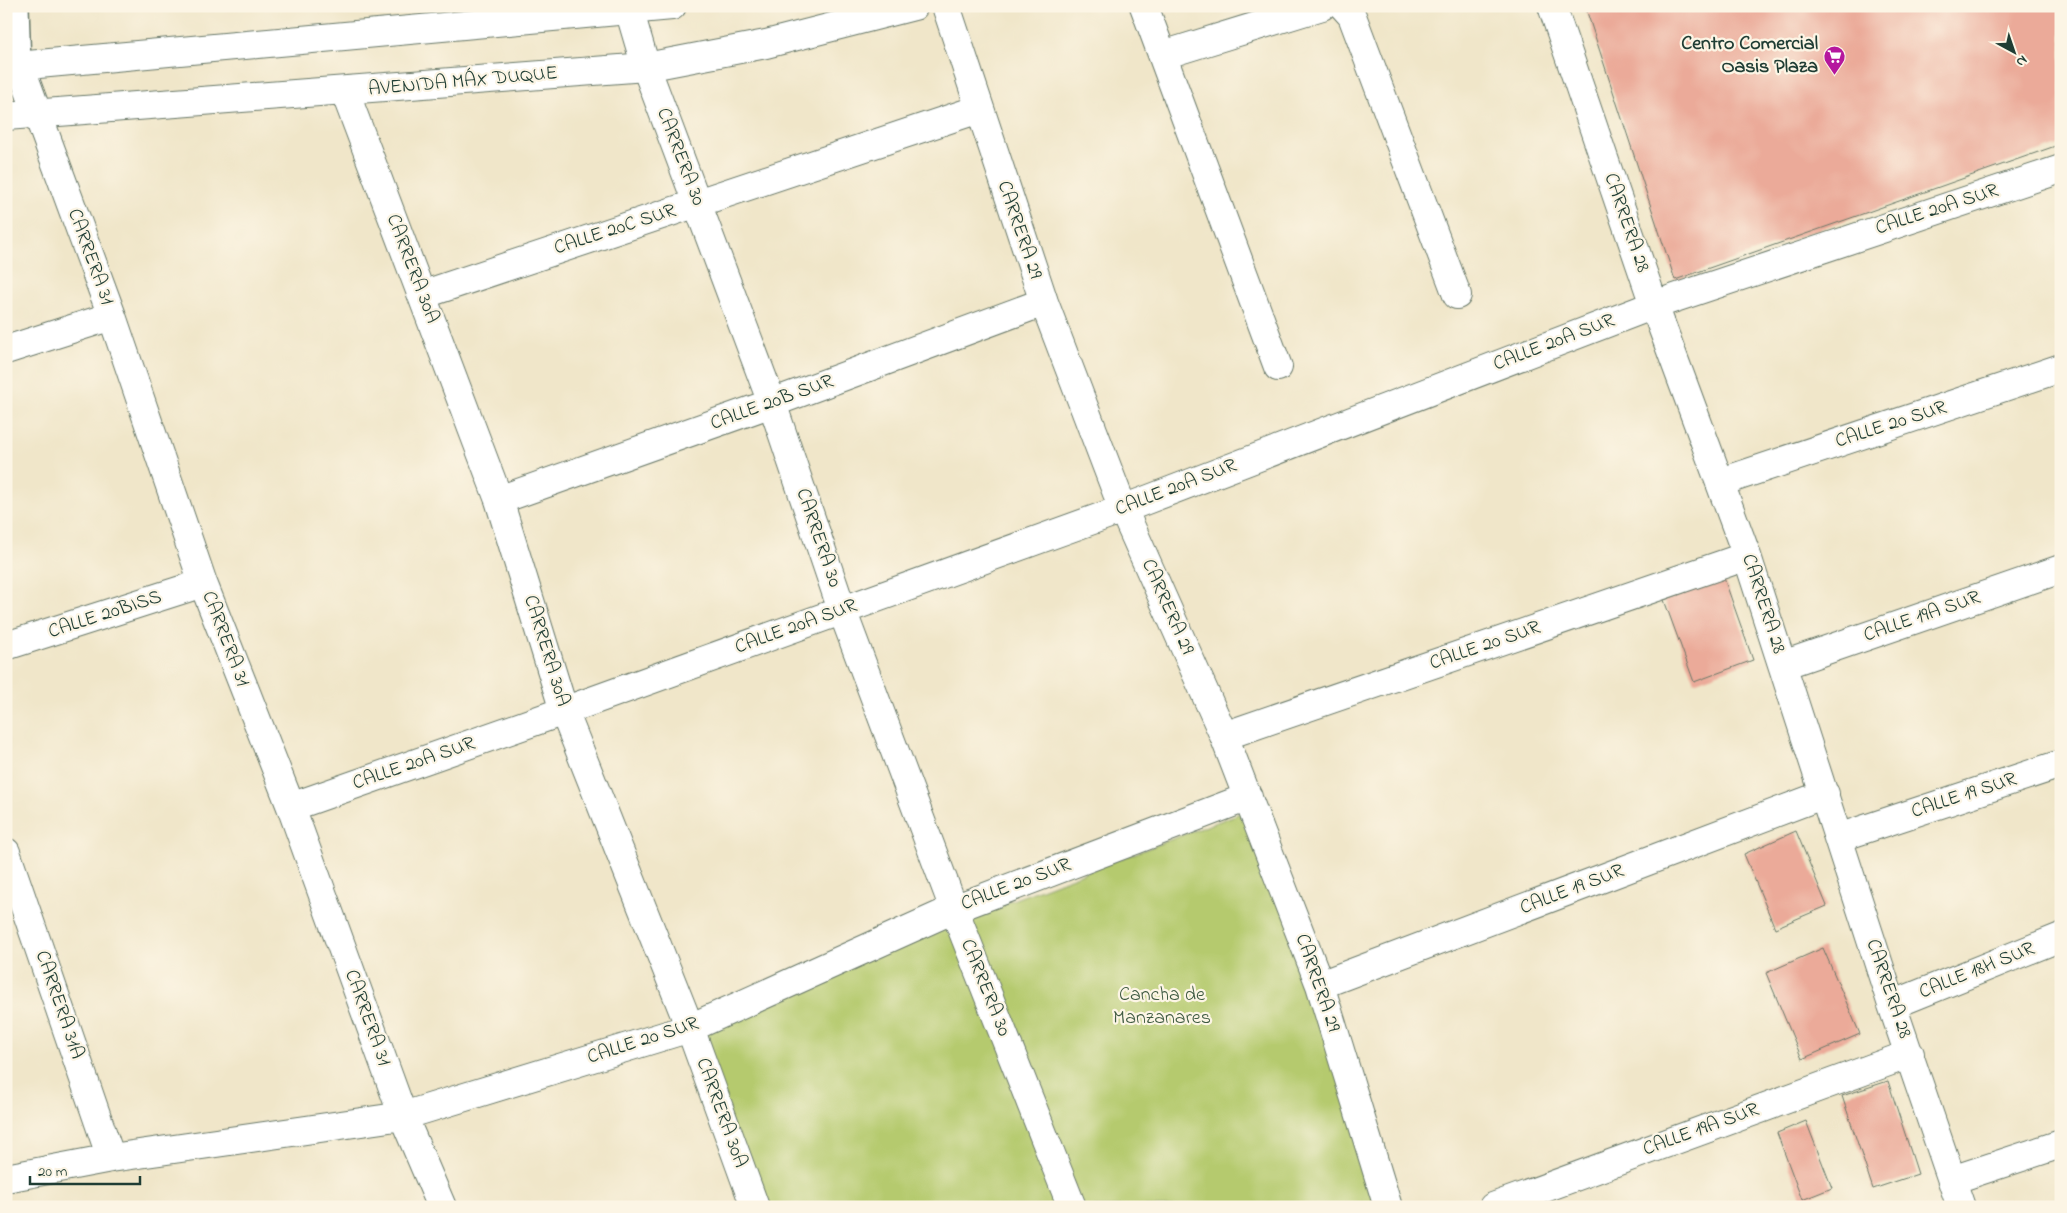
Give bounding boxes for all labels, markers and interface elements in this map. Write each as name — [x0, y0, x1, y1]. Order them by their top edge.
north arrow — [1990, 28, 2040, 78]
place label: Centro Comercial Oasis Plaza — [1681, 30, 1818, 82]
supermarket icon: Centro Comercial Oasis Plaza — [1822, 44, 1846, 75]
text: N — [2011, 50, 2032, 72]
street label: AVENIDA MÁX DUQUE — [367, 59, 559, 105]
street label: CARRERA 30 — [648, 104, 712, 211]
street label: CARRERA 28 — [1595, 169, 1657, 277]
street label: CALLE 20A SUR — [1872, 176, 2003, 244]
street label: CARRERA 29 — [989, 177, 1049, 283]
street label: CALLE 20C SUR — [550, 196, 680, 263]
street label: CARRERA 31 — [59, 205, 121, 309]
street label: CARRERA 30A — [378, 210, 446, 328]
street label: CALLE 20A SUR — [1489, 306, 1620, 379]
street label: CALLE 20B SUR — [707, 367, 838, 439]
street label: CALLE 20 SUR — [1832, 393, 1951, 457]
street label: CALLE 20A SUR — [1111, 451, 1242, 524]
street label: CARRERA 30 — [788, 485, 849, 592]
street label: CARRERA 28 — [1733, 550, 1793, 658]
street label: CARRERA 29 — [1133, 555, 1201, 659]
street label: CALLE 20BISS — [45, 583, 166, 647]
street label: CALLE 19A SUR — [1860, 583, 1985, 650]
street label: CARRERA 31 — [193, 587, 257, 691]
street label: CALLE 20A SUR — [731, 591, 862, 662]
street label: CARRERA 30A — [515, 592, 577, 710]
street label: CALLE 20 SUR — [1426, 613, 1545, 678]
street label: CALLE 20A SUR — [349, 729, 480, 798]
street label: CALLE 19 SUR — [1908, 765, 2021, 827]
street label: CALLE 20 SUR — [957, 850, 1076, 919]
street label: CALLE 19 SUR — [1516, 857, 1629, 923]
street label: CARRERA 29 — [1287, 930, 1347, 1036]
street label: CALLE 18H SUR — [1915, 934, 2040, 1007]
street label: CARRERA 30 — [952, 935, 1018, 1041]
street label: CARRERA 28 — [1857, 935, 1919, 1043]
street label: CARRERA 31A — [27, 947, 91, 1063]
street label: CARRERA 31 — [336, 966, 398, 1070]
park label: Cancha de Manzanares — [1113, 981, 1211, 1033]
street label: CALLE 20 SUR — [584, 1009, 703, 1073]
street label: CARRERA 30A — [688, 1054, 754, 1172]
street label: CALLE 19A SUR — [1639, 1095, 1764, 1164]
scale bar — [30, 1153, 140, 1185]
text: 20 m — [38, 1161, 68, 1183]

